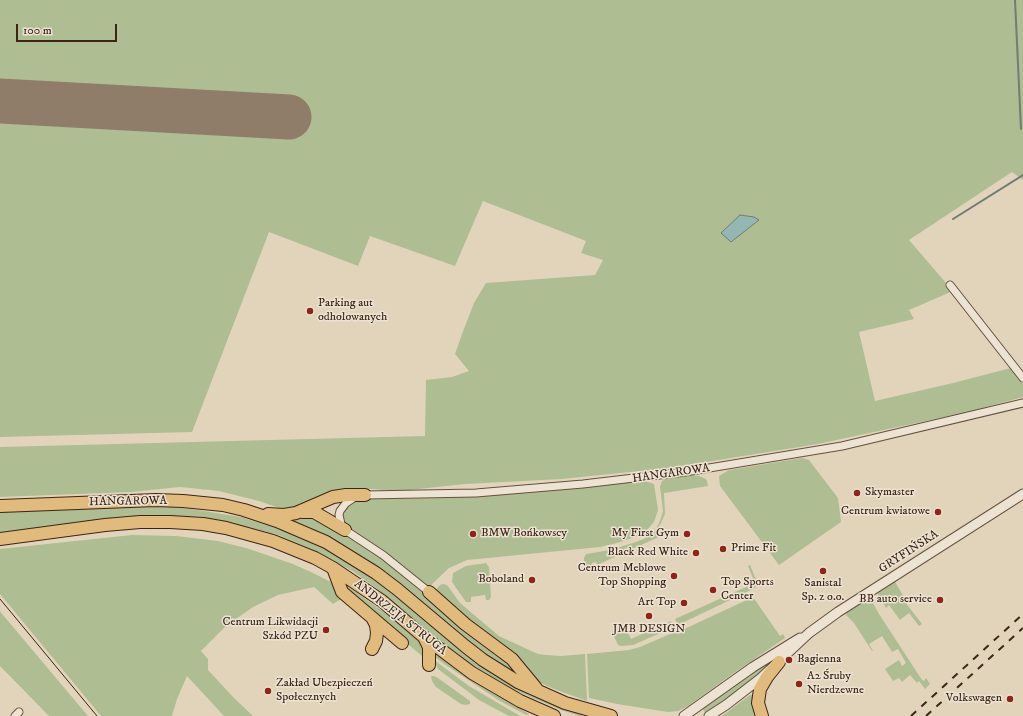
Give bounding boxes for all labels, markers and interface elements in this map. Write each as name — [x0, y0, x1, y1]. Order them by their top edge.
scale bar — [18, 16, 119, 42]
text: 100 m — [23, 23, 52, 38]
place label: Parking aut odholowanych — [318, 297, 387, 325]
marker: Parking aut odholowanych — [305, 306, 315, 316]
street label: HANGAROWA — [631, 461, 711, 487]
place label: Skymaster — [865, 486, 914, 500]
marker: Skymaster — [852, 488, 862, 498]
street label: HANGAROWA — [89, 494, 167, 510]
place label: Centrum kwiatowe — [841, 505, 930, 519]
marker: Centrum kwiatowe — [933, 507, 943, 517]
place label: BMW Bońkowscy — [481, 527, 567, 541]
place label: My First Gym — [612, 527, 679, 541]
street label: GRYFIŃSKA — [876, 527, 942, 577]
marker: BMW Bońkowscy — [468, 529, 478, 539]
marker: My First Gym — [682, 529, 692, 539]
place label: Prime Fit — [731, 542, 776, 556]
marker: Prime Fit — [718, 544, 728, 554]
place label: Black Red White — [607, 546, 688, 560]
marker: Black Red White — [691, 548, 701, 558]
place label: Centrum Meblowe Top Shopping — [578, 562, 666, 590]
marker: Sanistal Sp. z o.o. — [818, 566, 828, 576]
marker: Centrum Meblowe Top Shopping — [669, 571, 679, 581]
place label: Boboland — [478, 573, 524, 587]
marker: Boboland — [527, 575, 537, 585]
place label: Top Sports Center — [721, 576, 774, 604]
street label: ANDRZEJA STRUGA — [351, 577, 449, 659]
place label: Sanistal Sp. z o.o. — [802, 577, 844, 605]
marker: Top Sports Center — [708, 585, 718, 595]
place label: BB auto service — [859, 593, 932, 607]
marker: BB auto service — [935, 595, 945, 605]
place label: Art Top — [638, 596, 676, 610]
marker: Art Top — [679, 598, 689, 608]
marker: JMB DESIGN — [644, 611, 654, 621]
place label: Centrum Likwidacji Szkód PZU — [223, 616, 318, 644]
place label: JMB DESIGN — [613, 623, 685, 637]
marker: Centrum Likwidacji Szkód PZU — [321, 625, 331, 635]
place label: Bagienna — [797, 653, 841, 667]
marker: Bagienna — [784, 655, 794, 665]
place label: A2 Śruby Nierdzewne — [807, 670, 864, 698]
place label: Zakład Ubezpieczeń Społecznych — [276, 677, 373, 705]
marker: A2 Śruby Nierdzewne — [794, 679, 804, 689]
marker: Zakład Ubezpieczeń Społecznych — [263, 686, 273, 696]
place label: Volkswagen — [946, 692, 1002, 706]
marker: Volkswagen — [1005, 694, 1015, 704]

